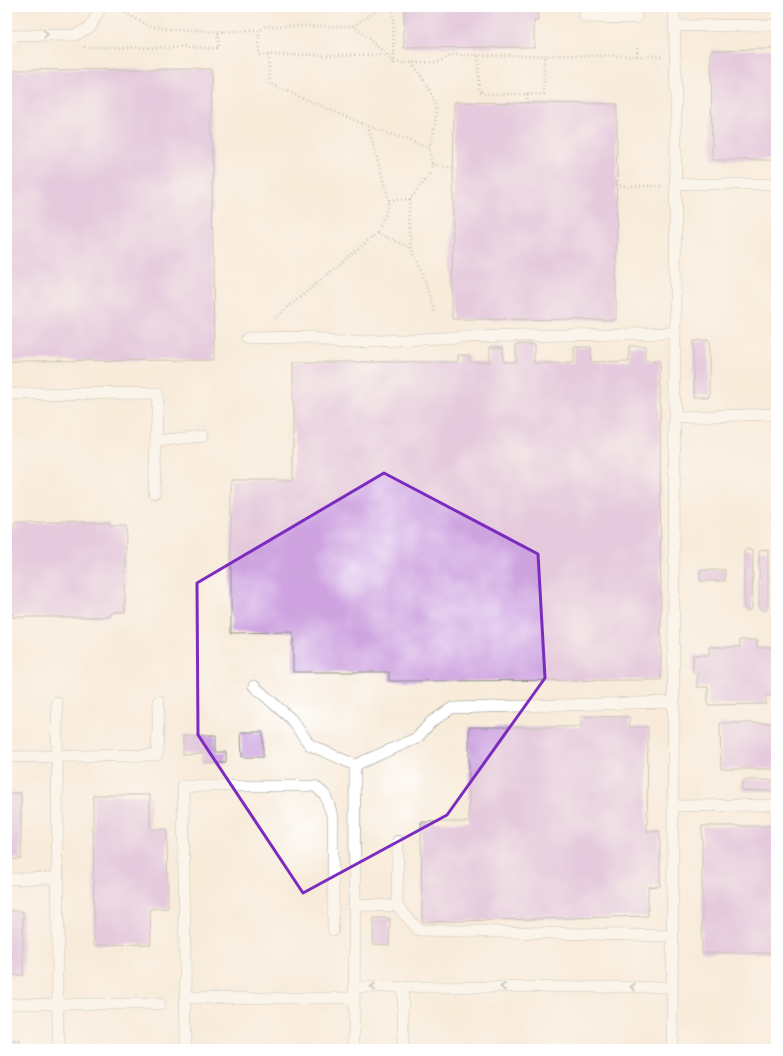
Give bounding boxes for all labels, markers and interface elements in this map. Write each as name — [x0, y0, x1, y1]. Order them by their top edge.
one-way arrow — [43, 31, 49, 39]
one-way arrow — [370, 983, 376, 991]
one-way arrow — [500, 983, 506, 991]
one-way arrow — [630, 983, 636, 991]

